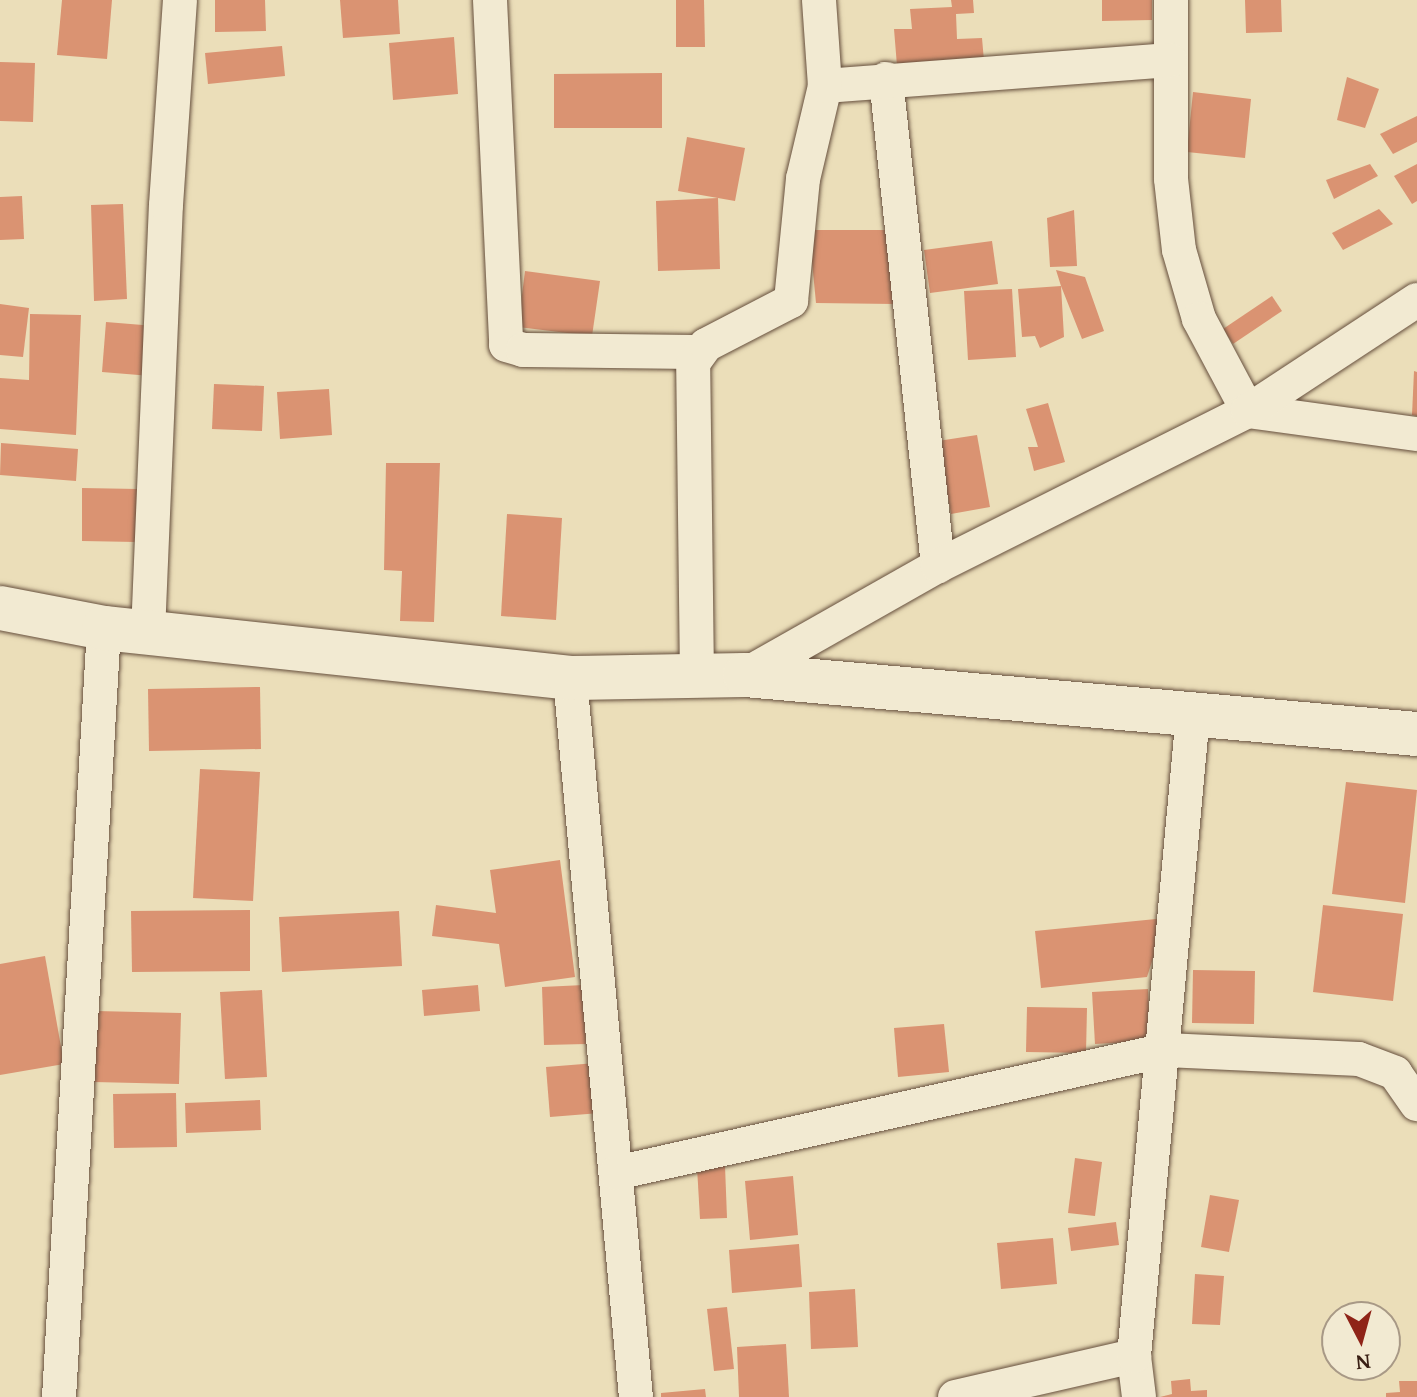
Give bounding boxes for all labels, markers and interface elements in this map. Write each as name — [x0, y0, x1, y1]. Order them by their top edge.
north arrow — [1321, 1301, 1401, 1381]
text: N — [1354, 1346, 1372, 1380]

